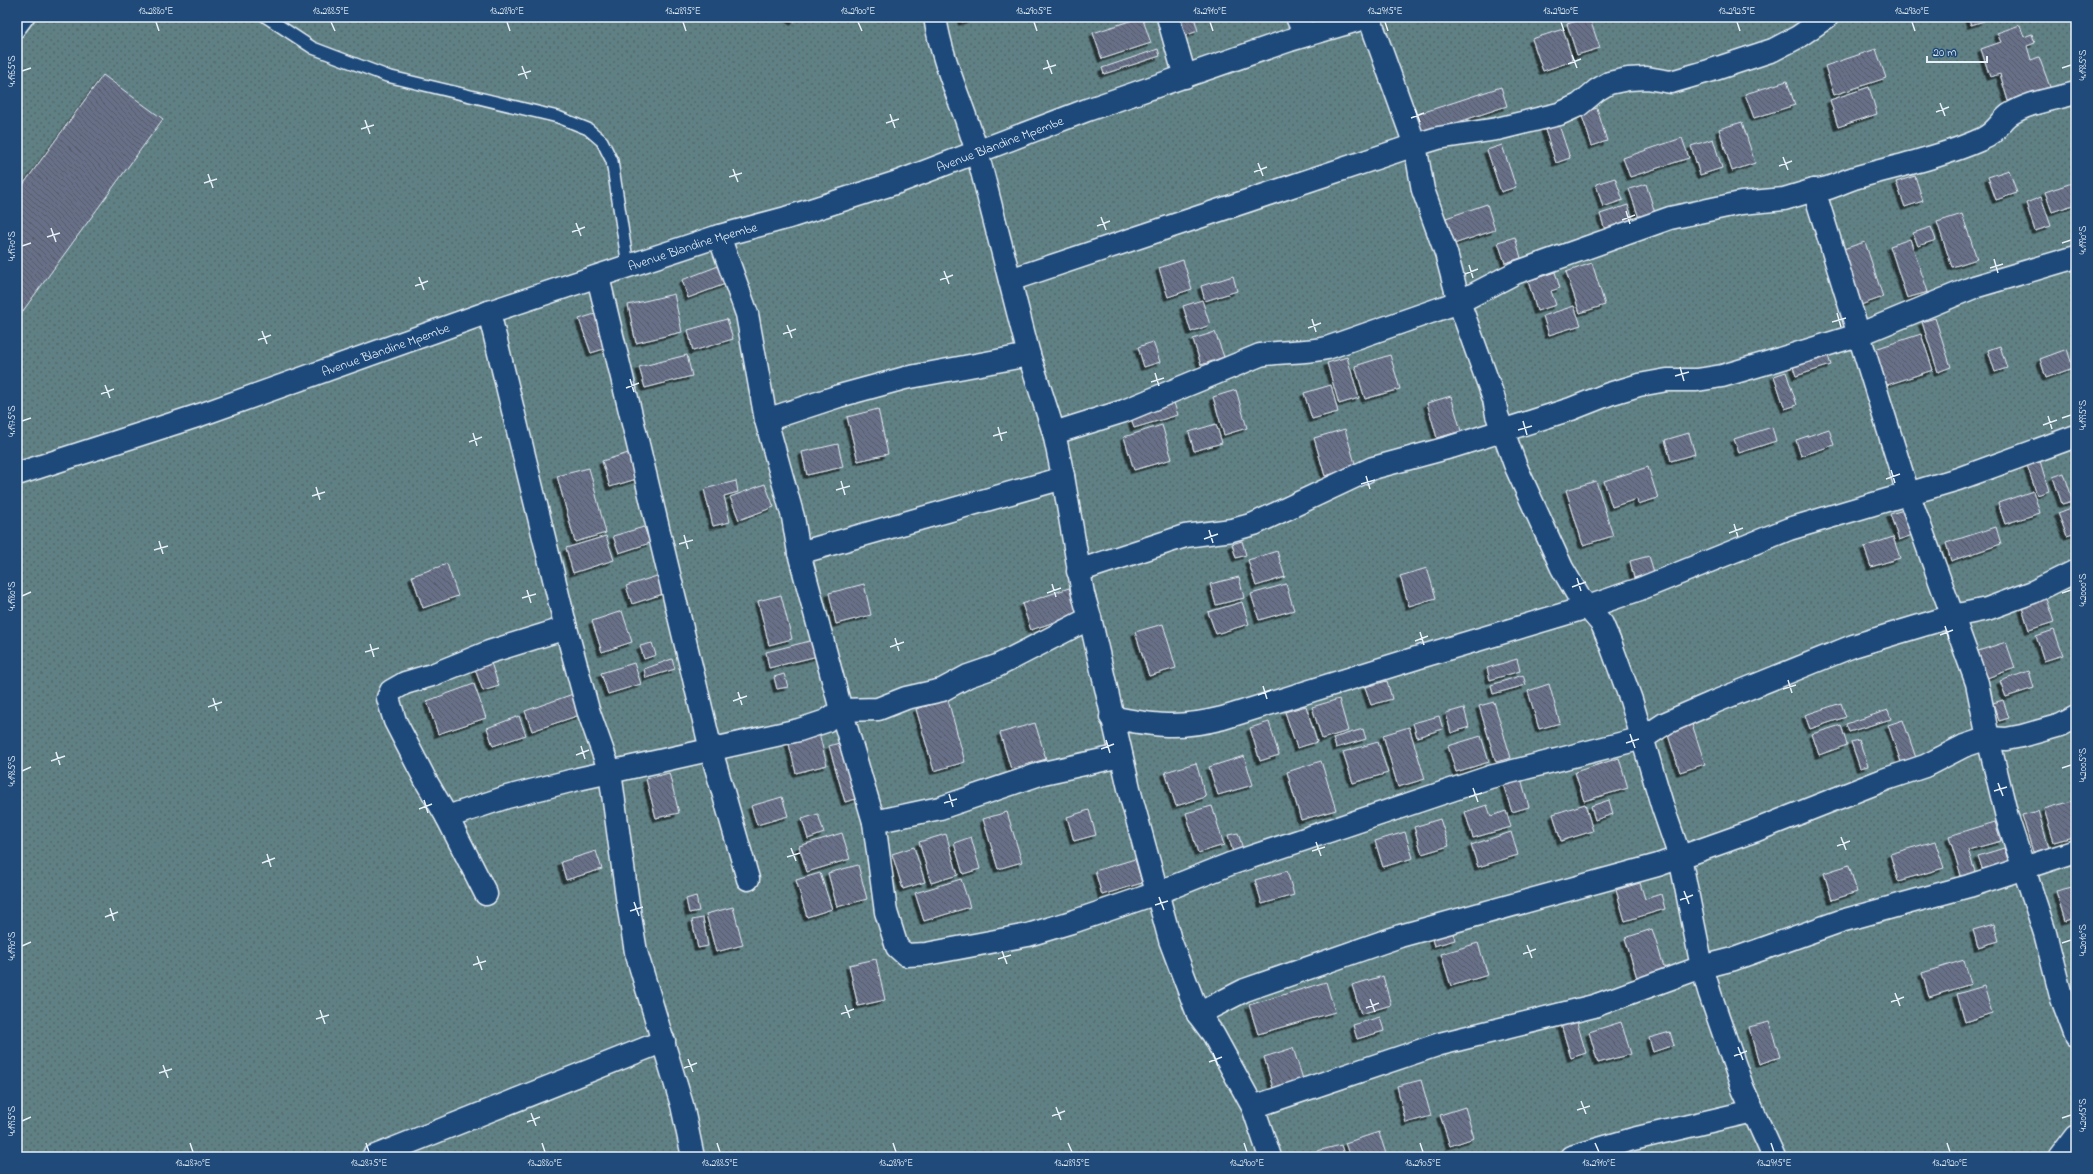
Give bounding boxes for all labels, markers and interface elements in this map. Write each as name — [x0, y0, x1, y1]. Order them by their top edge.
text: 13.2880°E — [139, 4, 173, 19]
text: 13.2885°E — [313, 4, 349, 19]
text: 13.2890°E — [490, 4, 524, 19]
text: 13.2895°E — [665, 4, 701, 19]
text: 13.2900°E — [841, 4, 875, 19]
text: 13.2905°E — [1016, 4, 1052, 19]
text: 13.2910°E — [1193, 4, 1227, 19]
text: 13.2915°E — [1368, 4, 1402, 19]
text: 13.2920°E — [1543, 4, 1579, 19]
text: 13.2925°E — [1719, 4, 1755, 19]
text: 13.2930°E — [1895, 4, 1929, 19]
scale bar — [1927, 38, 1987, 64]
text: 20 m — [1933, 44, 1956, 62]
text: 4.1985°S — [2076, 49, 2091, 80]
text: 4.1965°S — [5, 55, 20, 87]
street label: Avenue Blandine Mpembe — [934, 112, 1066, 178]
street label: Avenue Blandine Mpembe — [626, 218, 760, 276]
text: 4.1990°S — [2076, 225, 2091, 254]
text: 4.1970°S — [5, 230, 20, 261]
street label: Avenue Blandine Mpembe — [319, 319, 453, 382]
text: 4.1995°S — [2076, 399, 2091, 430]
text: 4.1975°S — [5, 405, 20, 437]
text: 4.2000°S — [2076, 573, 2091, 607]
text: 4.1980°S — [5, 581, 20, 611]
text: 4.2005°S — [2076, 747, 2091, 782]
text: 4.1985°S — [5, 755, 20, 786]
text: 4.2010°S — [2076, 923, 2091, 956]
text: 4.1990°S — [5, 931, 20, 960]
text: 4.2015°S — [2076, 1098, 2091, 1132]
text: 4.1995°S — [5, 1105, 20, 1136]
text: 13.2870°E — [175, 1156, 211, 1171]
text: 13.2875°E — [351, 1156, 387, 1171]
text: 13.2880°E — [528, 1156, 562, 1171]
text: 13.2885°E — [702, 1156, 738, 1171]
text: 13.2890°E — [879, 1156, 913, 1171]
text: 13.2895°E — [1054, 1156, 1090, 1171]
text: 13.2900°E — [1230, 1156, 1264, 1171]
text: 13.2905°E — [1405, 1156, 1441, 1171]
text: 13.2910°E — [1582, 1156, 1616, 1171]
text: 13.2915°E — [1757, 1156, 1791, 1171]
text: 13.2920°E — [1932, 1156, 1968, 1171]

